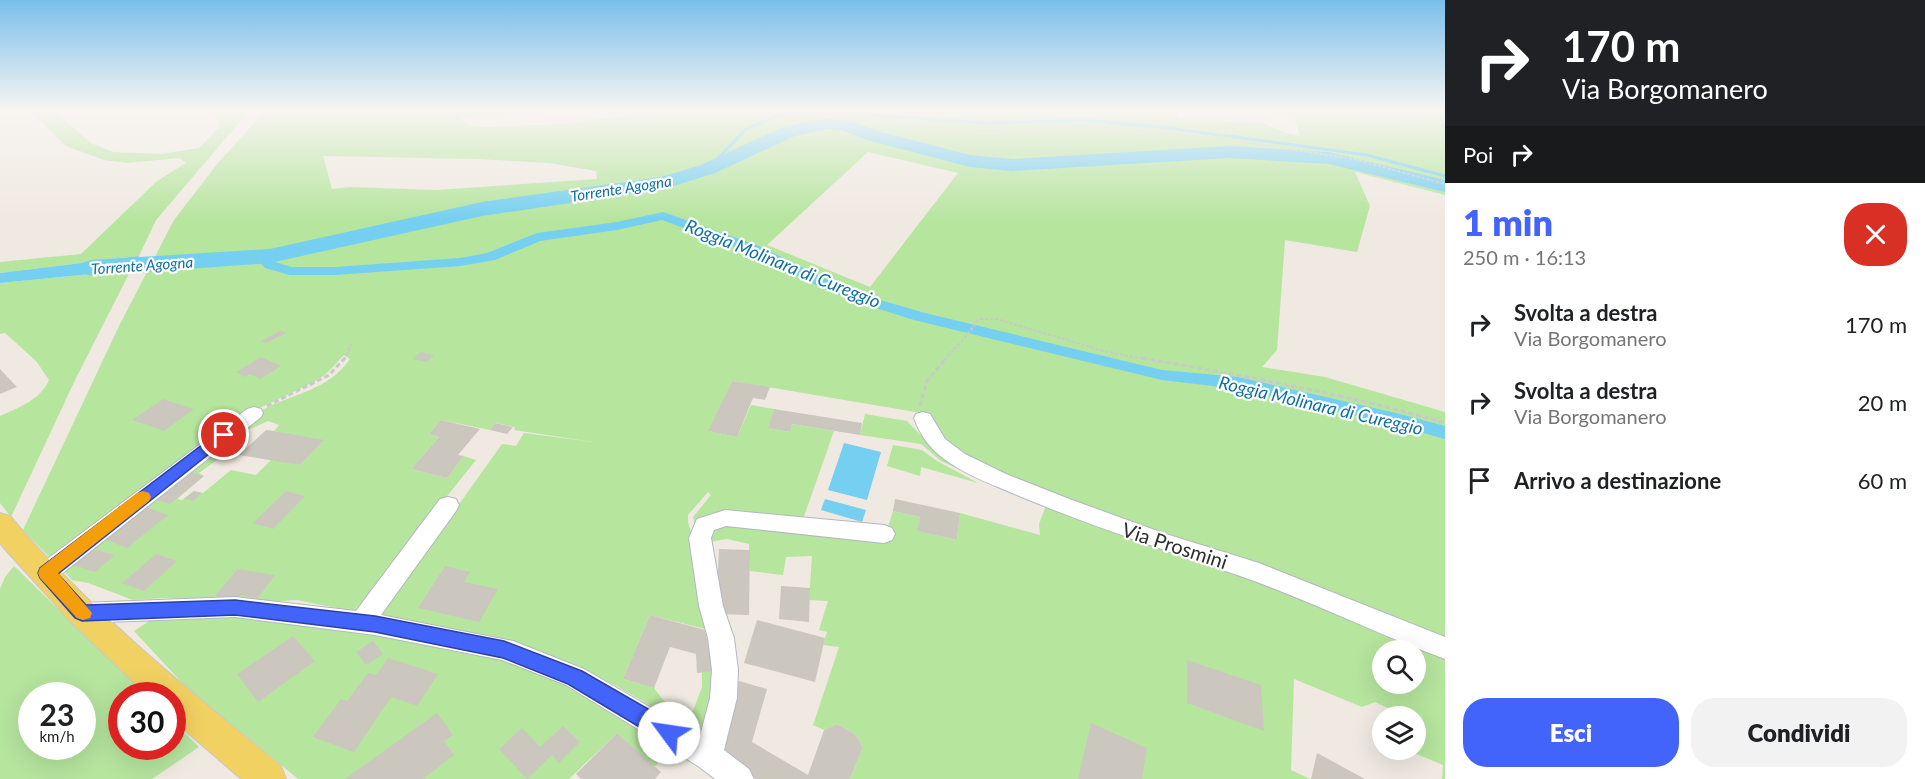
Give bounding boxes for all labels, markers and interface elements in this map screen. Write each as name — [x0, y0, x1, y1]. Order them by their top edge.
text: 170 m — [1562, 21, 1680, 71]
icon: right — [1463, 24, 1541, 102]
text: Via Borgomanero — [1562, 72, 1768, 105]
icon: right — [1505, 138, 1538, 171]
text: Poi — [1463, 141, 1493, 168]
water label: Torrente Agogna — [569, 171, 673, 205]
text: 1 min — [1463, 200, 1553, 244]
button: close — [1844, 203, 1907, 266]
water label: Roggia Molinara di Cureggio — [682, 214, 884, 312]
text: 250 m · 16:13 — [1463, 245, 1586, 269]
water label: Torrente Agogna — [91, 252, 194, 278]
text: Svolta a destra — [1514, 299, 1657, 326]
icon: right — [1463, 308, 1496, 341]
text: 170 m — [1845, 311, 1907, 338]
text: Via Borgomanero — [1514, 326, 1666, 350]
water label: Roggia Molinara di Cureggio — [1217, 371, 1425, 439]
text: Svolta a destra — [1514, 377, 1657, 404]
icon: right — [1463, 386, 1496, 419]
text: 20 m — [1858, 389, 1907, 416]
text: Via Borgomanero — [1514, 404, 1666, 428]
pin — [198, 409, 249, 460]
icon: arrive — [207, 418, 240, 451]
icon: arrive — [1463, 464, 1496, 497]
text: Arrivo a destinazione — [1514, 467, 1721, 494]
text: 60 m — [1858, 467, 1907, 494]
street label: Via Prosmini — [1119, 517, 1231, 573]
map controls — [1372, 640, 1426, 760]
button: search — [1372, 640, 1426, 694]
speed limit sign: 30 — [108, 682, 186, 760]
text: 23 — [40, 696, 74, 732]
button: Esci — [1463, 698, 1679, 767]
button: Condividi — [1691, 698, 1907, 767]
position arrow — [637, 701, 701, 765]
button: layers — [1372, 706, 1426, 760]
text: km/h — [39, 727, 75, 745]

